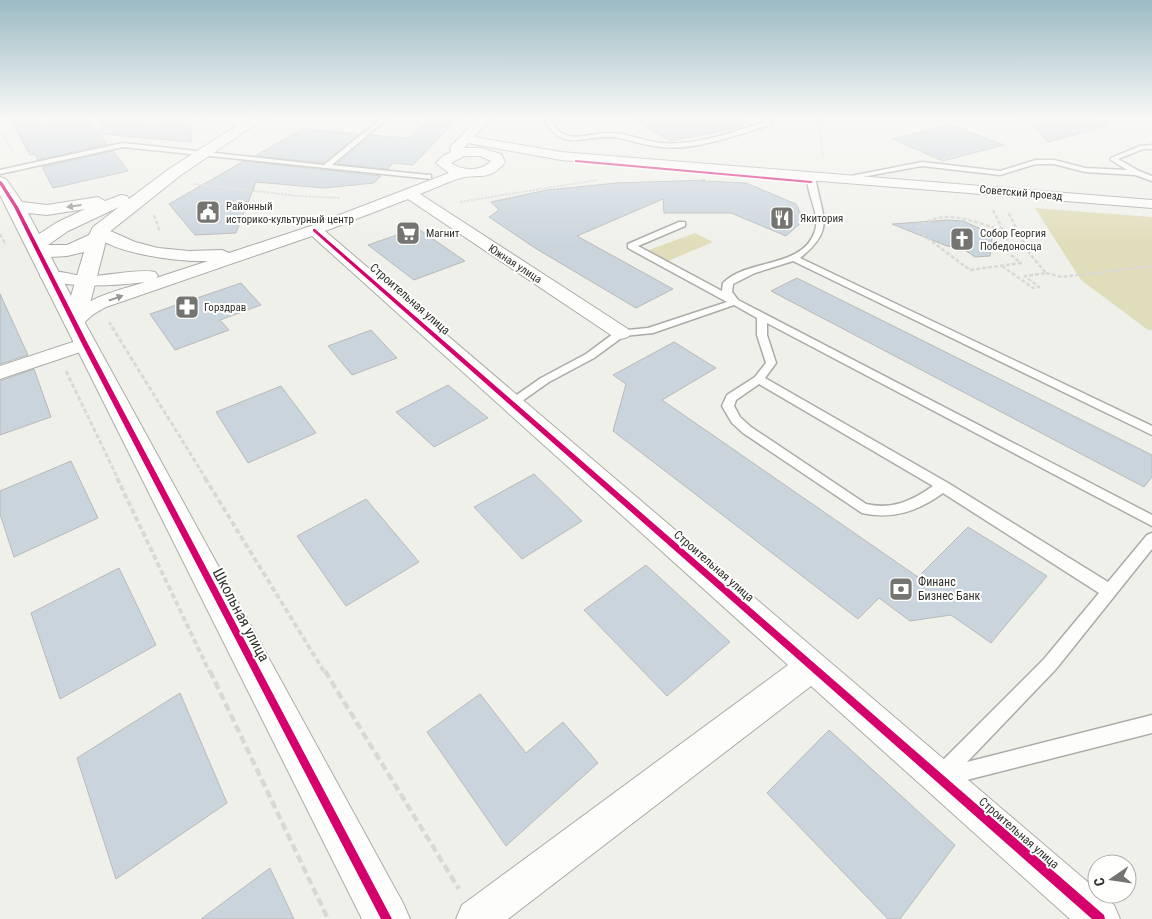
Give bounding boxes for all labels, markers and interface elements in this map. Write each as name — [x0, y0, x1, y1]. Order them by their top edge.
street label: Советский проезд — [979, 183, 1063, 203]
public building icon: Районный историко-культурный центр — [195, 199, 221, 225]
place label: Районный историко-культурный центр — [226, 200, 354, 226]
one-way arrow — [66, 202, 82, 210]
restaurant icon: Якитория — [769, 205, 795, 231]
place label: Якитория — [800, 212, 843, 225]
supermarket icon: Магнит — [395, 220, 421, 246]
church icon: Собор Георгия Победоносца — [949, 226, 975, 252]
place label: Магнит — [426, 227, 460, 240]
place label: Собор Георгия Победоносца — [980, 227, 1046, 253]
street label: Южная улица — [486, 242, 544, 286]
street label: Строительная улица — [367, 260, 453, 338]
one-way arrow — [109, 294, 124, 302]
pharmacy icon: Горздрав — [174, 294, 200, 320]
place label: Горздрав — [204, 301, 246, 314]
street label: Строительная улица — [671, 527, 757, 605]
street label: Школьная улица — [209, 565, 273, 665]
place label: Финанс Бизнес Банк — [918, 575, 981, 603]
bank icon: Финанс Бизнес Банк — [888, 576, 914, 602]
street label: Строительная улица — [976, 794, 1062, 872]
north arrow — [1087, 854, 1137, 904]
text: С — [1091, 876, 1108, 888]

